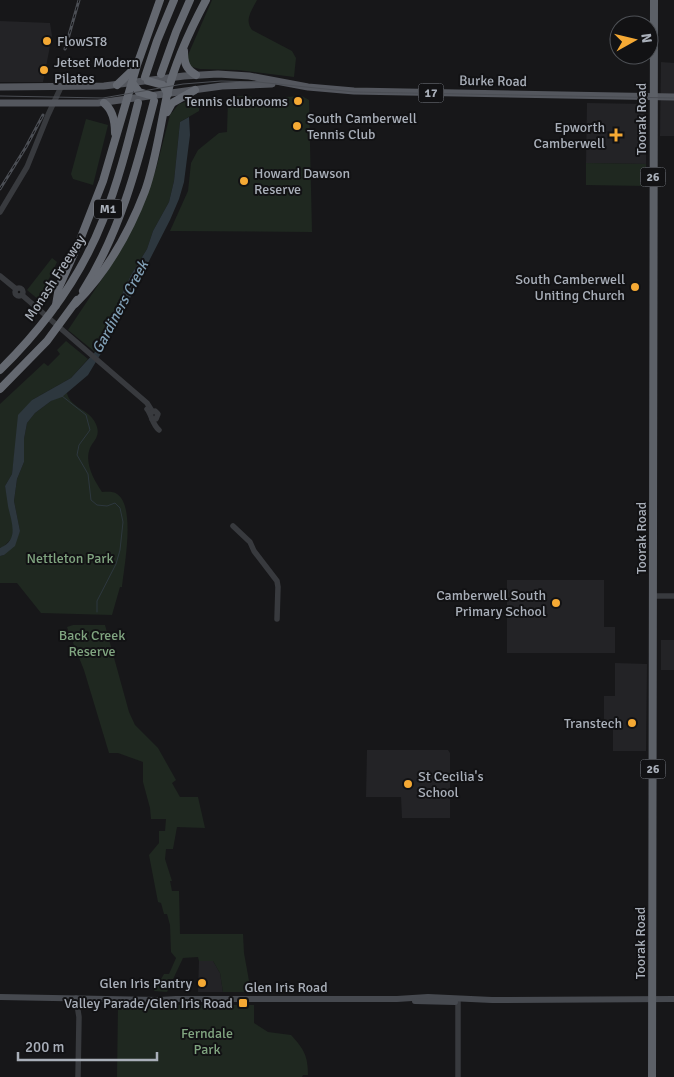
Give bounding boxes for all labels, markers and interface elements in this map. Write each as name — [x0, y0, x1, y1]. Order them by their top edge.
north arrow — [609, 15, 659, 65]
text: N — [637, 32, 655, 44]
place label: FlowST8 — [57, 33, 107, 50]
marker: FlowST8 — [41, 35, 53, 47]
place label: Jetset Modern Pilates — [54, 54, 139, 87]
marker: Jetset Modern Pilates — [38, 64, 50, 76]
street label: Burke Road — [459, 72, 527, 90]
street label: Toorak Road — [633, 83, 650, 155]
road number: 17 — [418, 84, 444, 102]
place label: Tennis clubrooms — [185, 93, 288, 110]
marker: Tennis clubrooms — [292, 95, 304, 107]
place label: South Camberwell Tennis Club — [307, 110, 417, 143]
place label: Epworth Camberwell — [534, 119, 605, 152]
marker: South Camberwell Tennis Club — [291, 120, 303, 132]
marker: Epworth Camberwell — [609, 128, 623, 142]
place label: Howard Dawson Reserve — [254, 165, 350, 198]
road number: 26 — [640, 168, 666, 186]
marker: Howard Dawson Reserve — [238, 175, 250, 187]
road number: M1 — [94, 200, 122, 218]
street label: Monash Freeway — [21, 231, 89, 324]
water label: Gardiners Creek — [88, 256, 153, 356]
place label: South Camberwell Uniting Church — [515, 271, 625, 304]
marker: South Camberwell Uniting Church — [629, 281, 641, 293]
street label: Toorak Road — [633, 502, 650, 574]
park label: Nettleton Park — [27, 550, 113, 567]
place label: Camberwell South Primary School — [436, 587, 546, 620]
marker: Camberwell South Primary School — [550, 597, 562, 609]
park label: Back Creek Reserve — [59, 627, 125, 660]
place label: Transtech — [564, 715, 622, 732]
marker: Transtech — [626, 717, 638, 729]
road number: 26 — [640, 760, 666, 779]
place label: St Cecilia's School — [418, 768, 484, 801]
marker: St Cecilia's School — [402, 778, 414, 790]
street label: Toorak Road — [632, 907, 649, 979]
place label: Glen Iris Pantry — [99, 975, 192, 992]
marker: Glen Iris Pantry — [196, 977, 208, 989]
street label: Glen Iris Road — [244, 979, 328, 996]
place label: Valley Parade/Glen Iris Road — [64, 995, 233, 1012]
marker: Valley Parade/Glen Iris Road — [237, 997, 249, 1009]
park label: Ferndale Park — [181, 1025, 233, 1058]
scale bar — [18, 1030, 156, 1062]
text: 200 m — [25, 1038, 65, 1056]

